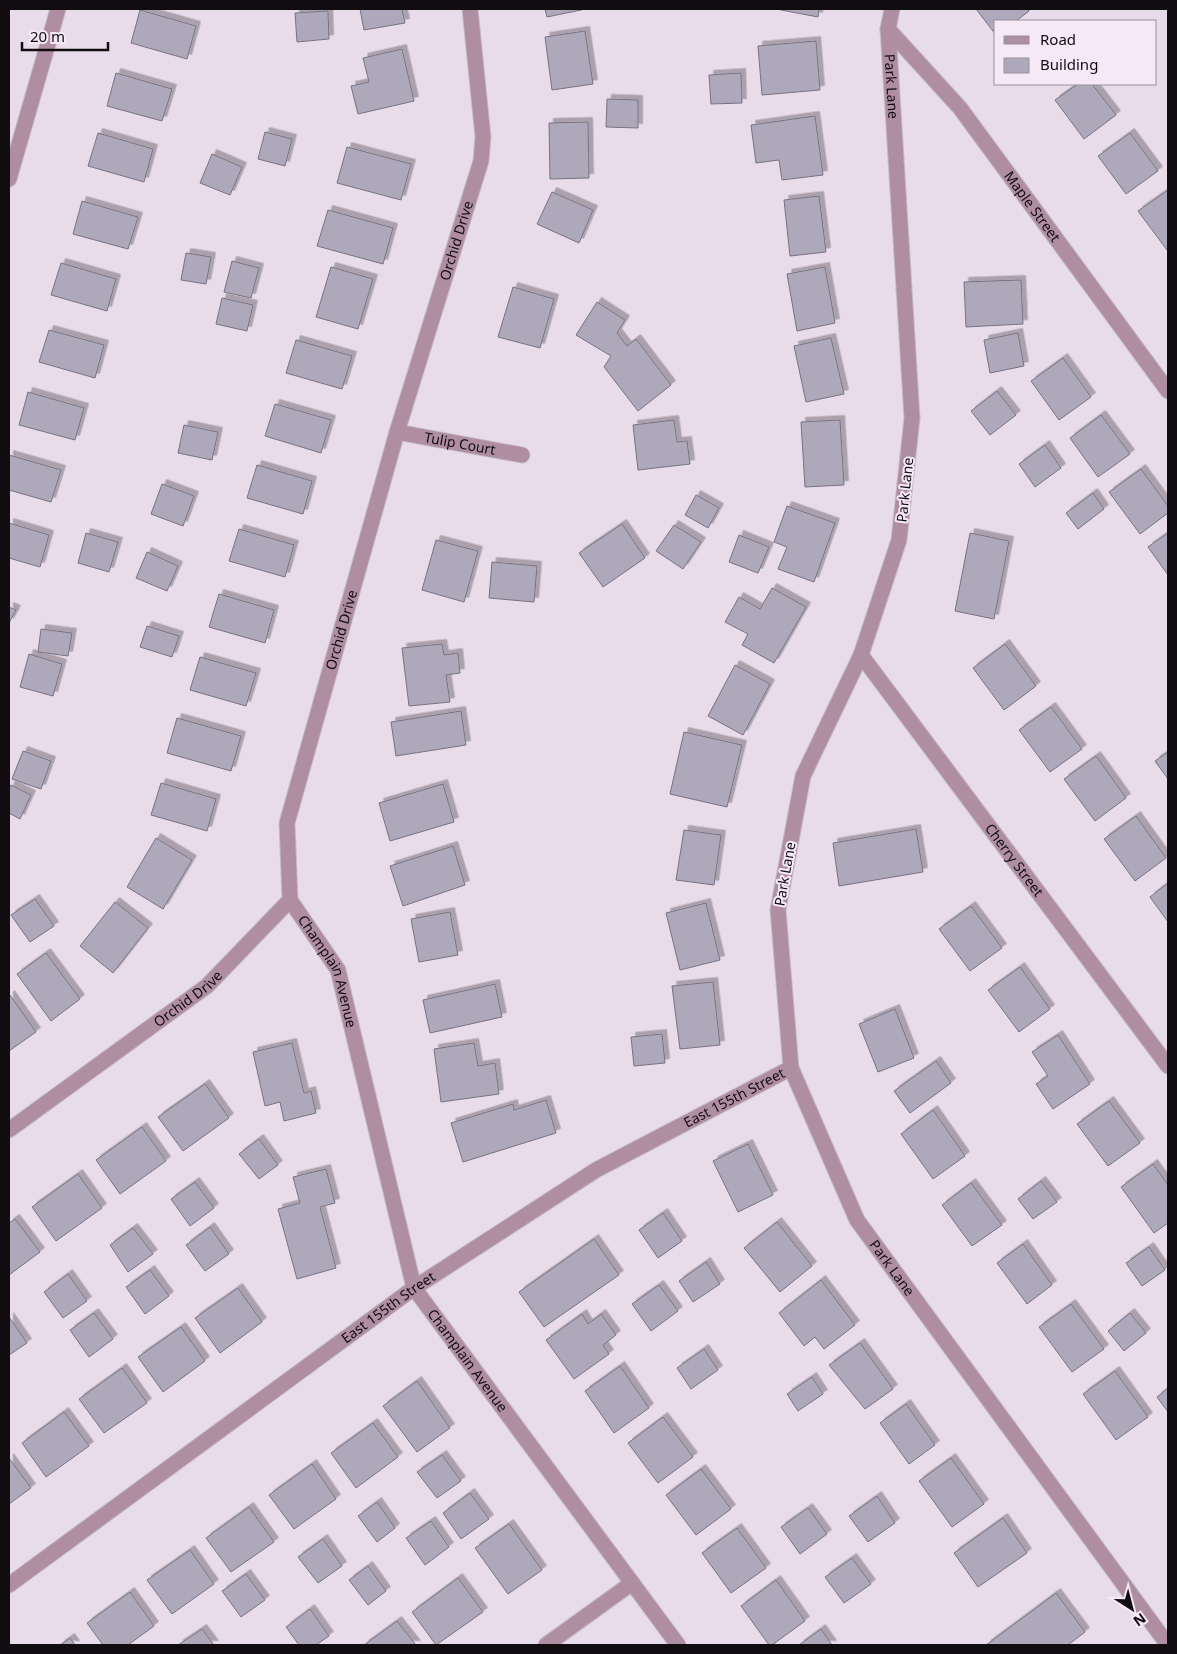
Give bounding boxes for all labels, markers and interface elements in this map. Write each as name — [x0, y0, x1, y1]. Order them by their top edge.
scale bar — [22, 20, 109, 52]
legend — [994, 20, 1157, 85]
text: 20 m — [30, 26, 65, 46]
text: Road — [1040, 29, 1076, 49]
street label: Park Lane — [881, 53, 904, 120]
text: Building — [1040, 54, 1098, 74]
street label: Maple Street — [1000, 167, 1065, 245]
street label: Orchid Drive — [435, 198, 477, 283]
street label: Tulip Court — [423, 427, 497, 459]
street label: Park Lane — [892, 457, 917, 523]
street label: Orchid Drive — [321, 587, 361, 672]
street label: Cherry Street — [981, 819, 1048, 900]
street label: Park Lane — [770, 840, 800, 908]
street label: Champlain Avenue — [294, 911, 361, 1030]
street label: Orchid Drive — [149, 966, 226, 1031]
street label: East 155th Street — [680, 1063, 788, 1132]
street label: Park Lane — [866, 1236, 919, 1300]
street label: East 155th Street — [337, 1267, 439, 1347]
street label: Champlain Avenue — [424, 1305, 512, 1416]
north arrow — [1107, 1584, 1157, 1634]
text: N — [1130, 1609, 1150, 1631]

